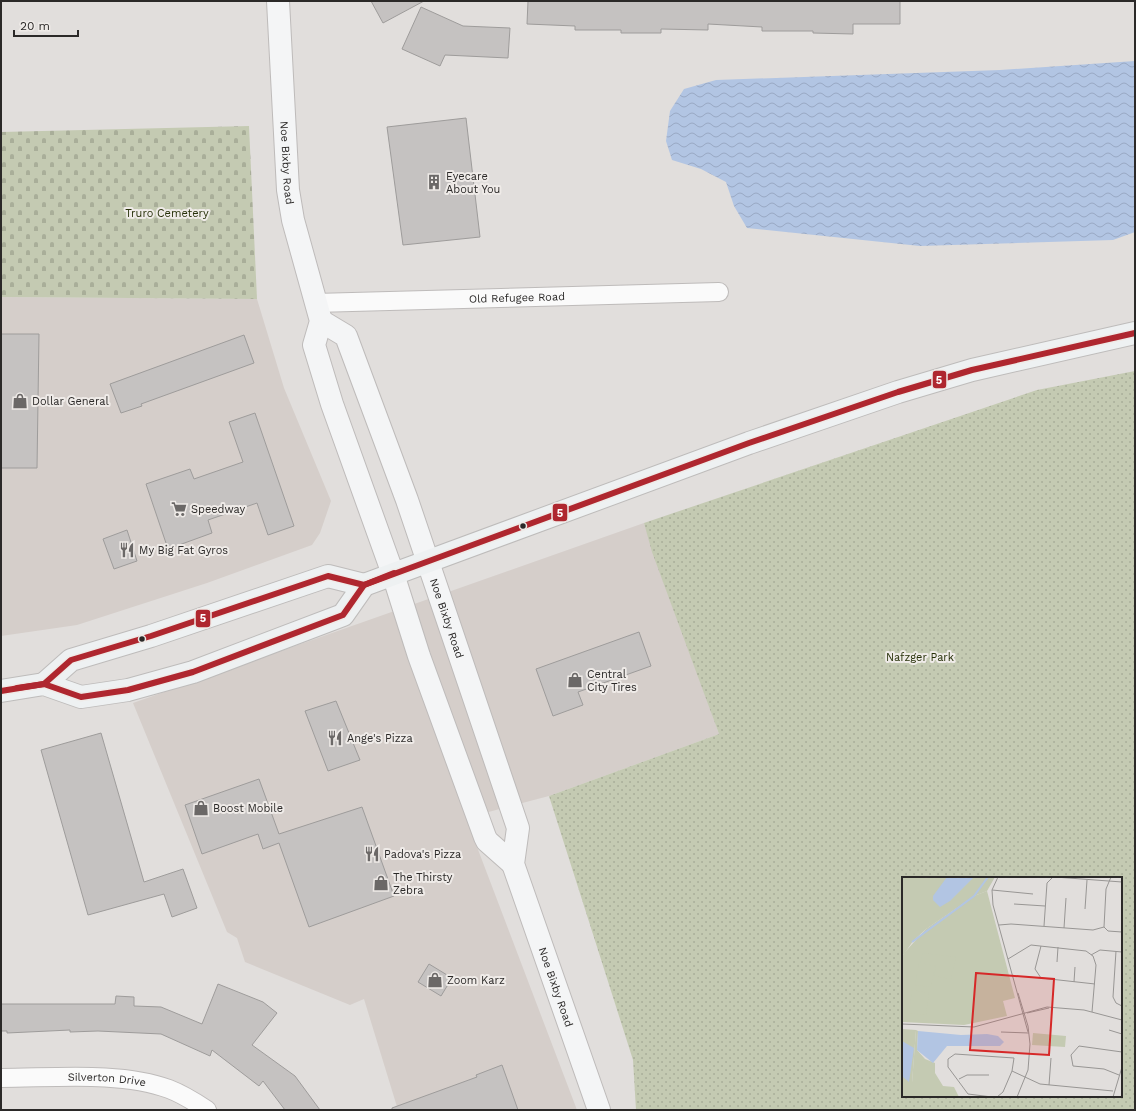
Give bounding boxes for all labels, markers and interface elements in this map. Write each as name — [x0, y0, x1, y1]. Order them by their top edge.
scale bar — [14, 12, 78, 38]
text: 20 m — [20, 19, 50, 33]
street label: Noe Bixby Road — [278, 121, 297, 205]
place label: Eyecare About You — [446, 170, 500, 196]
building icon: Eyecare About You — [425, 173, 443, 191]
park label: Truro Cemetery — [125, 207, 209, 220]
street label: Old Refugee Road — [469, 290, 565, 305]
line badge: 5 — [932, 370, 947, 389]
text: 5 — [936, 374, 942, 387]
shop icon: Dollar General — [11, 392, 29, 410]
place label: Dollar General — [32, 395, 110, 408]
supermarket icon: Speedway — [170, 500, 188, 518]
place label: Speedway — [191, 503, 245, 516]
line badge: 5 — [552, 503, 568, 522]
text: 5 — [557, 507, 563, 520]
unlabelled marker — [518, 521, 528, 531]
restaurant icon: My Big Fat Gyros — [118, 541, 136, 559]
place label: My Big Fat Gyros — [139, 544, 228, 557]
street label: Noe Bixby Road — [427, 577, 467, 660]
line badge: 5 — [195, 609, 211, 628]
text: 5 — [200, 612, 206, 625]
unlabelled marker — [137, 634, 147, 644]
park label: Nafzger Park — [886, 651, 954, 664]
place label: Central City Tires — [587, 668, 637, 694]
shop icon: Central City Tires — [566, 671, 584, 689]
restaurant icon: Ange's Pizza — [326, 729, 344, 747]
place label: Ange's Pizza — [347, 732, 413, 745]
shop icon: Boost Mobile — [192, 799, 210, 817]
place label: Boost Mobile — [213, 802, 283, 815]
restaurant icon: Padova's Pizza — [363, 845, 381, 863]
place label: Padova's Pizza — [384, 848, 461, 861]
place label: The Thirsty Zebra — [393, 871, 453, 897]
shop icon: The Thirsty Zebra — [372, 874, 390, 892]
inset map — [902, 877, 1122, 1097]
street label: Noe Bixby Road — [536, 945, 576, 1029]
shop icon: Zoom Karz — [426, 971, 444, 989]
place label: Zoom Karz — [447, 974, 505, 987]
street label: Silverton Drive — [68, 1070, 147, 1089]

